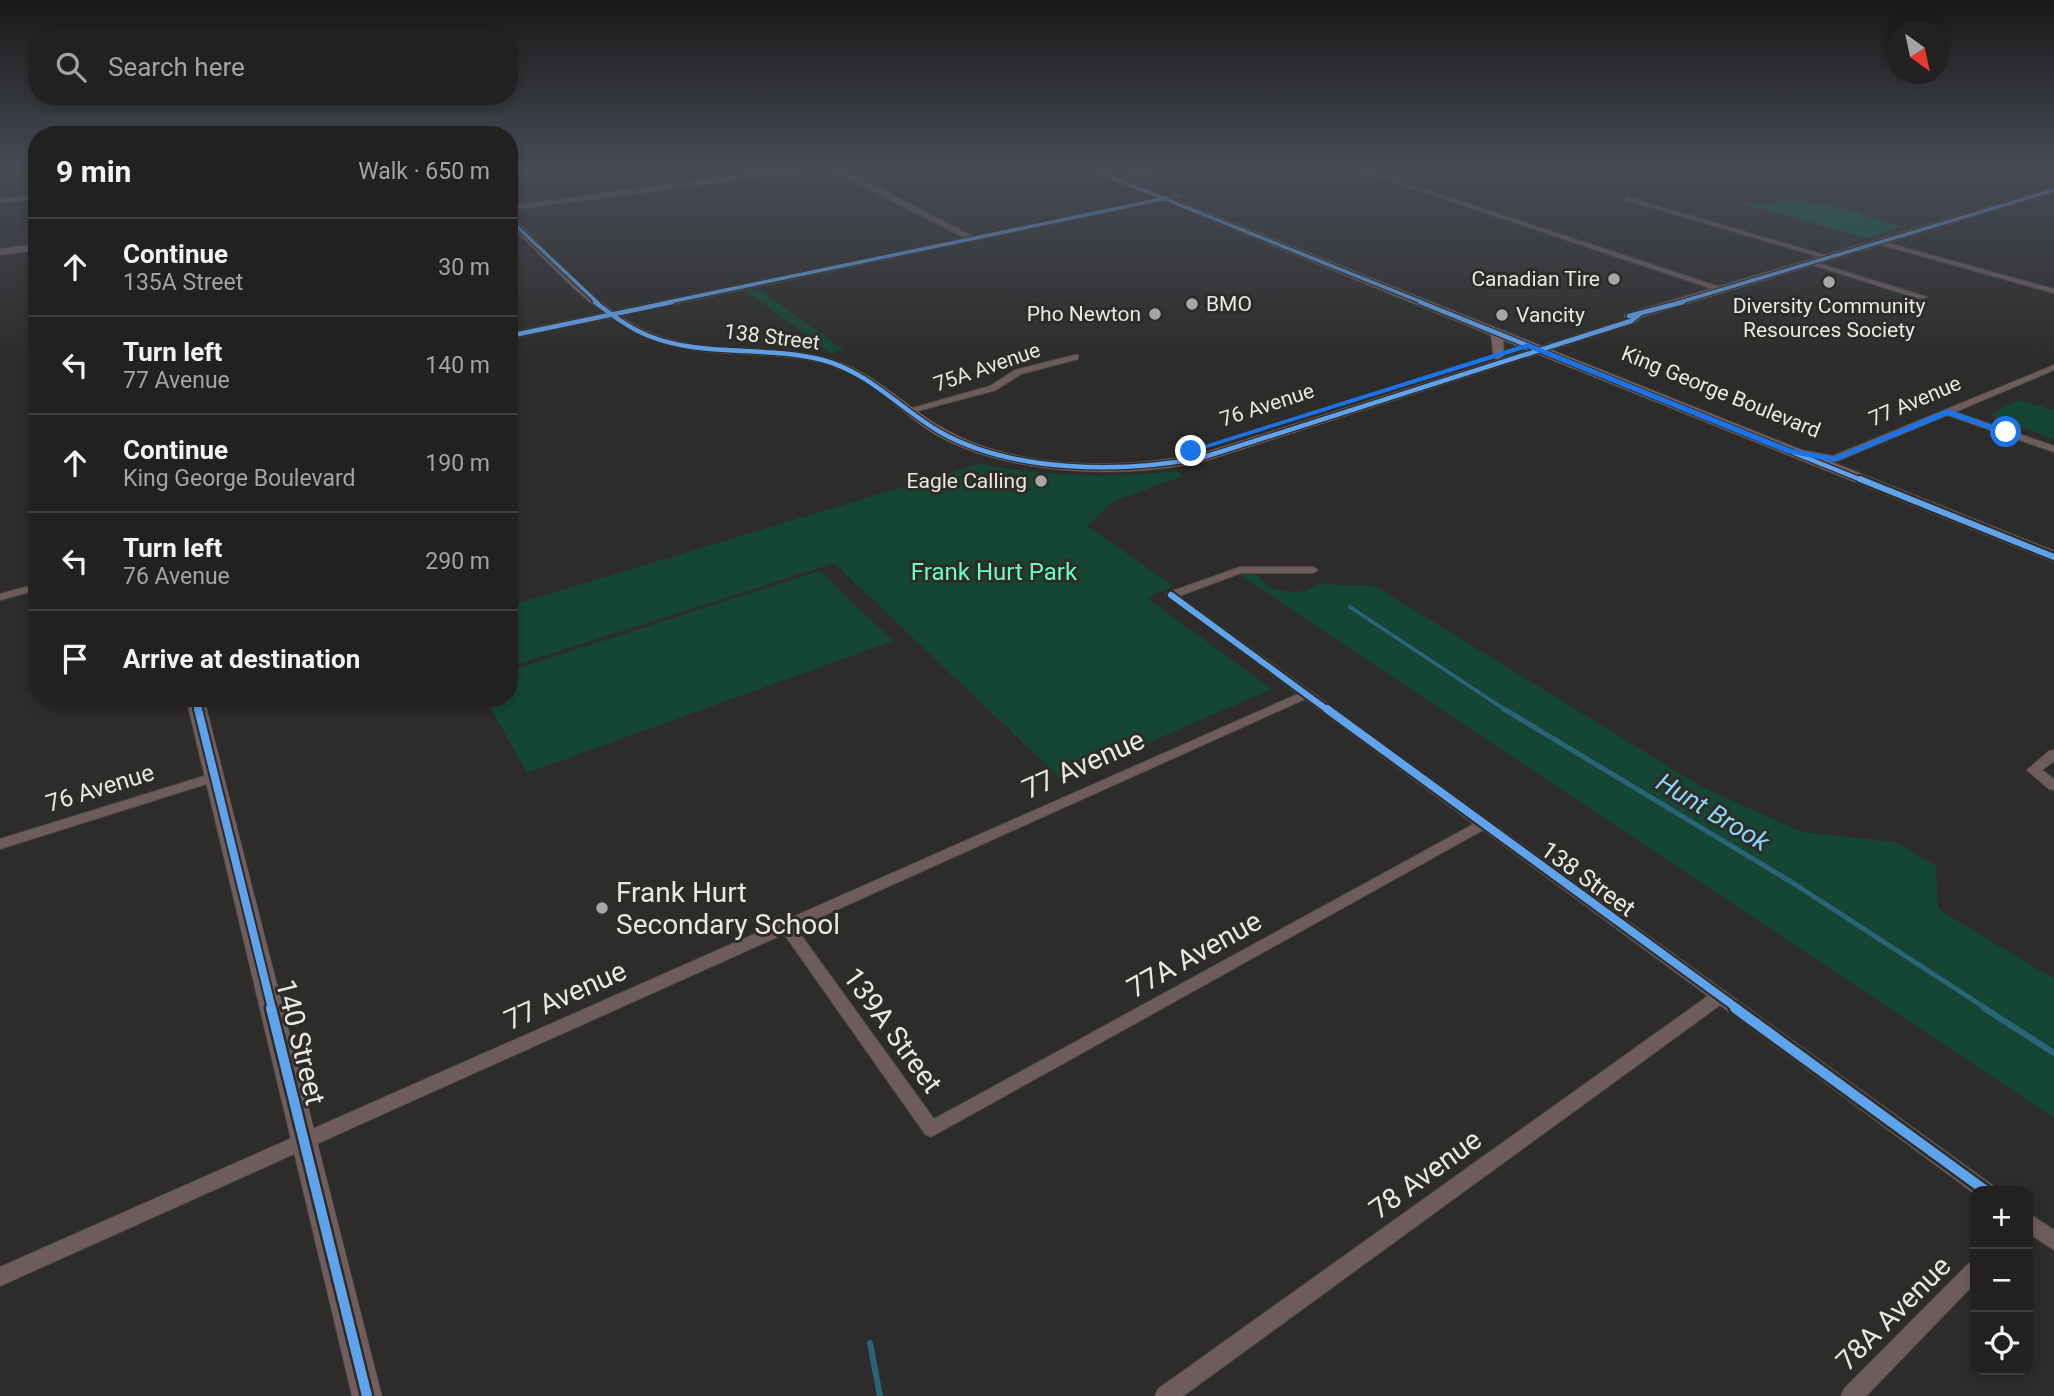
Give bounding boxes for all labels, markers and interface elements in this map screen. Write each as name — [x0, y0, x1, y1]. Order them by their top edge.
north arrow — [1886, 21, 1949, 84]
search box — [28, 28, 518, 105]
icon: search — [52, 48, 90, 86]
text: Search here — [108, 52, 245, 82]
text: 9 min — [56, 154, 131, 189]
text: Walk · 650 m — [358, 158, 490, 185]
text: Continue — [123, 239, 228, 269]
icon: ahead — [56, 248, 94, 286]
text: 30 m — [438, 254, 490, 281]
place label: Canadian Tire — [1471, 267, 1600, 291]
text: 135A Street — [123, 269, 243, 296]
marker: Canadian Tire — [1606, 271, 1622, 287]
marker: Diversity Community Resources Society — [1821, 274, 1837, 290]
place label: BMO — [1206, 292, 1252, 316]
place label: Diversity Community Resources Society — [1733, 294, 1925, 342]
marker: BMO — [1184, 296, 1200, 312]
place label: Pho Newton — [1027, 302, 1141, 326]
place label: Vancity — [1516, 303, 1585, 327]
marker: Pho Newton — [1147, 306, 1163, 322]
marker: Vancity — [1494, 307, 1510, 323]
street label: 138 Street — [723, 319, 821, 355]
text: Turn left — [123, 337, 222, 367]
street label: 75A Avenue — [931, 338, 1043, 396]
street label: King George Boulevard — [1618, 341, 1824, 443]
icon: left — [56, 346, 94, 384]
text: 140 m — [425, 352, 490, 379]
text: 77 Avenue — [123, 367, 230, 394]
street label: 77 Avenue — [1865, 371, 1965, 431]
street label: 76 Avenue — [1217, 379, 1317, 431]
route start — [1990, 416, 2021, 447]
text: Continue — [123, 435, 228, 465]
route end — [1175, 435, 1206, 466]
icon: ahead — [56, 444, 94, 482]
text: 190 m — [425, 450, 490, 477]
text: King George Boulevard — [123, 465, 356, 492]
place label: Eagle Calling — [907, 469, 1027, 493]
marker: Eagle Calling — [1033, 473, 1049, 489]
text: Turn left — [123, 533, 222, 563]
icon: left — [56, 542, 94, 580]
text: 290 m — [425, 548, 490, 575]
park label: Frank Hurt Park — [911, 558, 1078, 586]
text: 76 Avenue — [123, 563, 230, 590]
icon: arrive — [56, 640, 94, 678]
text: Arrive at destination — [123, 644, 360, 674]
street label: 77 Avenue — [1017, 723, 1149, 806]
street label: 76 Avenue — [43, 758, 157, 818]
water label: Hunt Brook — [1651, 767, 1776, 858]
street label: 138 Street — [1535, 835, 1641, 923]
place label: Frank Hurt Secondary School — [616, 876, 840, 941]
marker: Frank Hurt Secondary School — [594, 900, 610, 916]
street label: 77A Avenue — [1121, 904, 1267, 1005]
street label: 77 Avenue — [499, 954, 631, 1037]
street label: 139A Street — [836, 961, 949, 1099]
street label: 140 Street — [269, 976, 332, 1108]
street label: 78 Avenue — [1363, 1123, 1488, 1226]
map controls — [1970, 1186, 2033, 1375]
button: + — [1970, 1186, 2033, 1249]
street label: 78A Avenue — [1829, 1249, 1957, 1377]
button: − — [1970, 1249, 2033, 1312]
button: locate — [1970, 1312, 2033, 1375]

